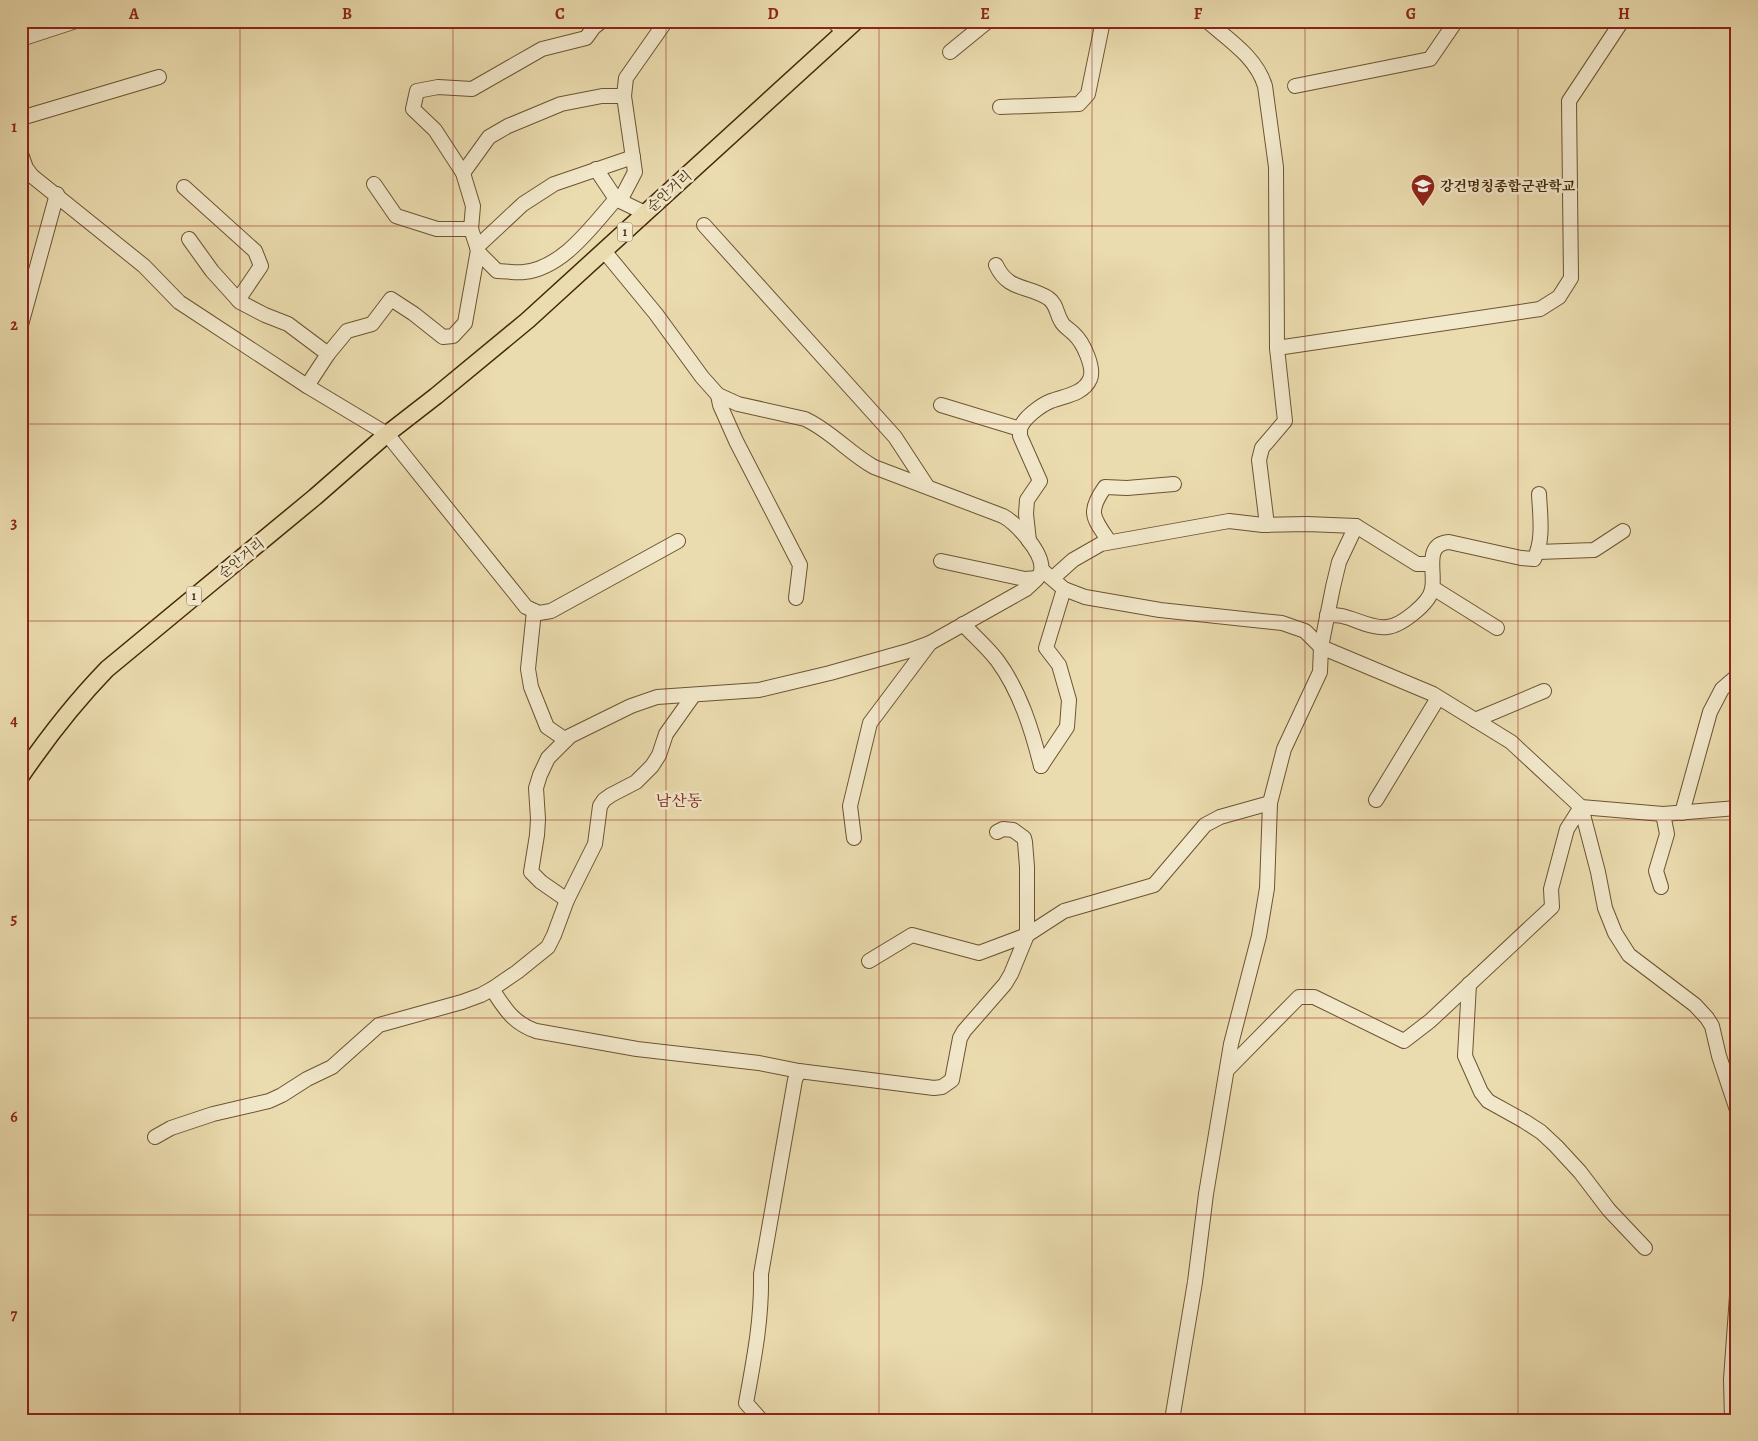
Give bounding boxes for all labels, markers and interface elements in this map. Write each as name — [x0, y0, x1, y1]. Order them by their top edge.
text: A — [128, 3, 140, 25]
text: B — [342, 3, 352, 25]
text: C — [555, 3, 565, 25]
text: D — [767, 3, 779, 25]
text: E — [980, 3, 990, 25]
text: F — [1194, 3, 1203, 25]
text: G — [1406, 3, 1416, 25]
text: H — [1618, 3, 1630, 25]
text: 1 — [11, 116, 17, 138]
street label: 순안거리 — [643, 166, 696, 217]
school or university icon: 강건명칭종합군관학교 — [1410, 173, 1436, 207]
place label: 강건명칭종합군관학교 — [1440, 177, 1576, 196]
road number: 1 — [618, 222, 632, 242]
text: 2 — [10, 314, 18, 336]
text: 3 — [11, 512, 18, 534]
street label: 순안거리 — [214, 534, 268, 583]
road number: 1 — [186, 586, 202, 606]
text: 4 — [10, 710, 18, 732]
district label: 남산동 — [656, 790, 703, 812]
text: 5 — [11, 908, 18, 930]
text: 6 — [10, 1106, 18, 1128]
text: 7 — [11, 1304, 18, 1326]

